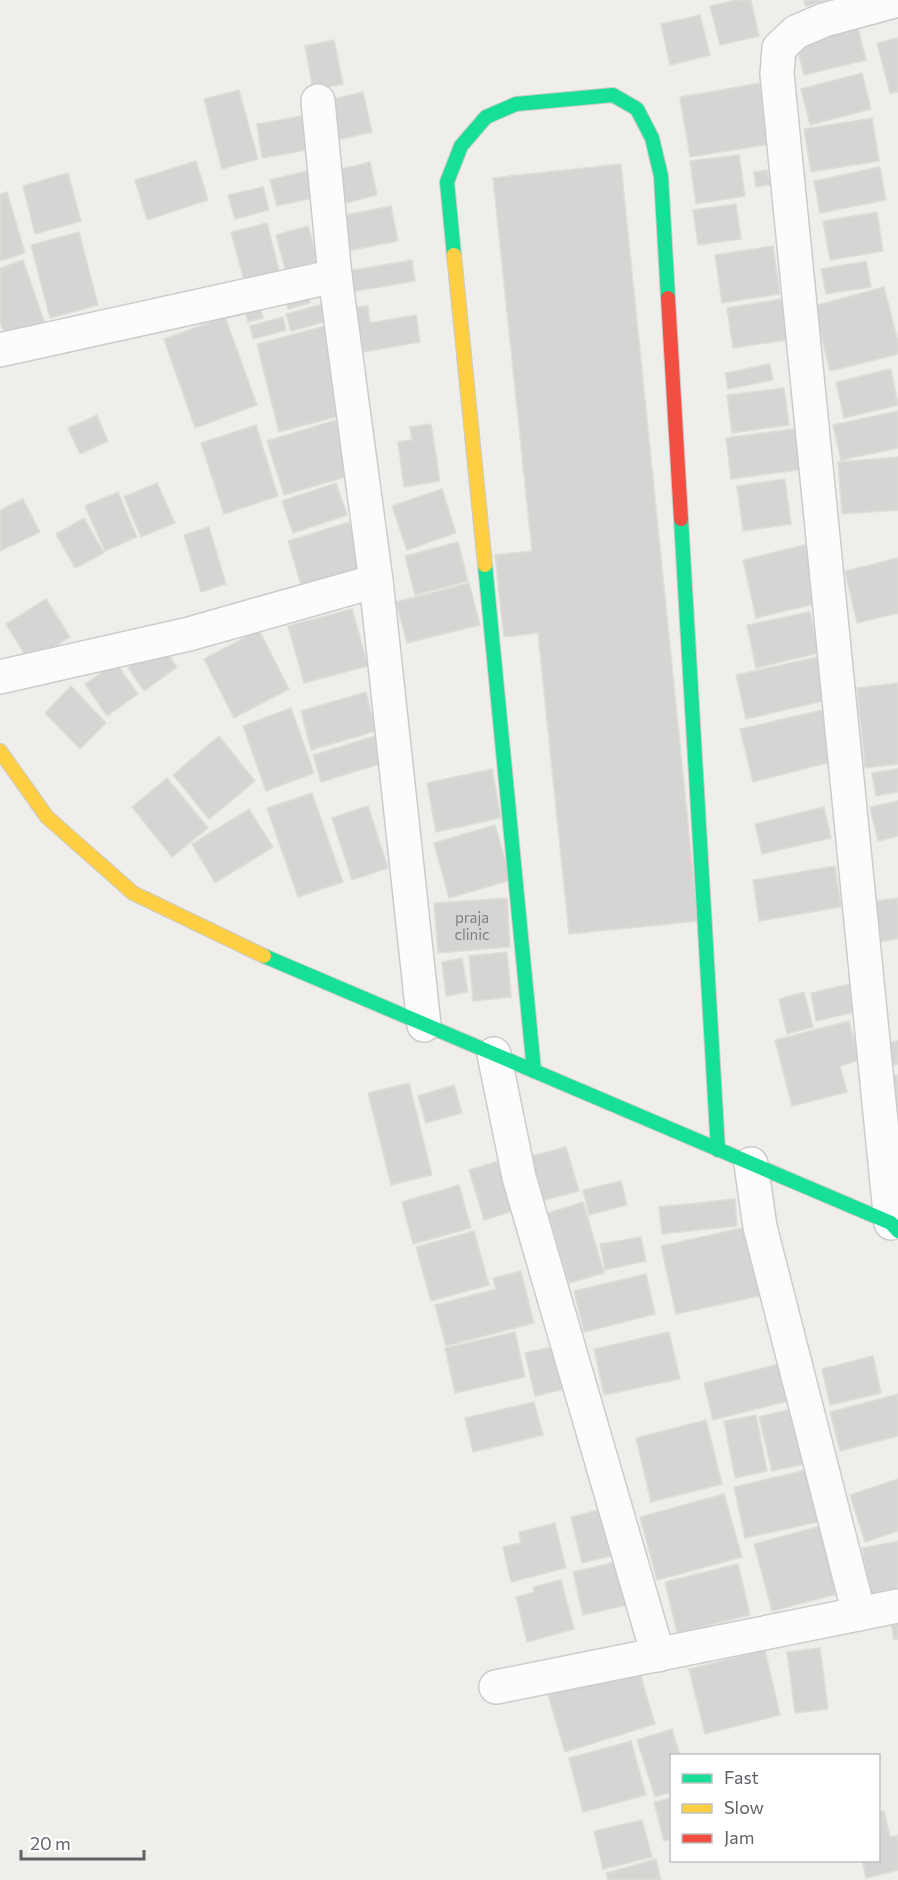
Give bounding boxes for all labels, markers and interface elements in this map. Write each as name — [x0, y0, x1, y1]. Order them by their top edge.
house number: praja clinic — [455, 908, 489, 943]
legend — [670, 1754, 880, 1862]
text: Fast — [724, 1766, 759, 1788]
text: Slow — [724, 1796, 764, 1818]
scale bar — [21, 1823, 144, 1861]
text: Jam — [724, 1826, 754, 1848]
text: 20 m — [30, 1832, 71, 1854]

